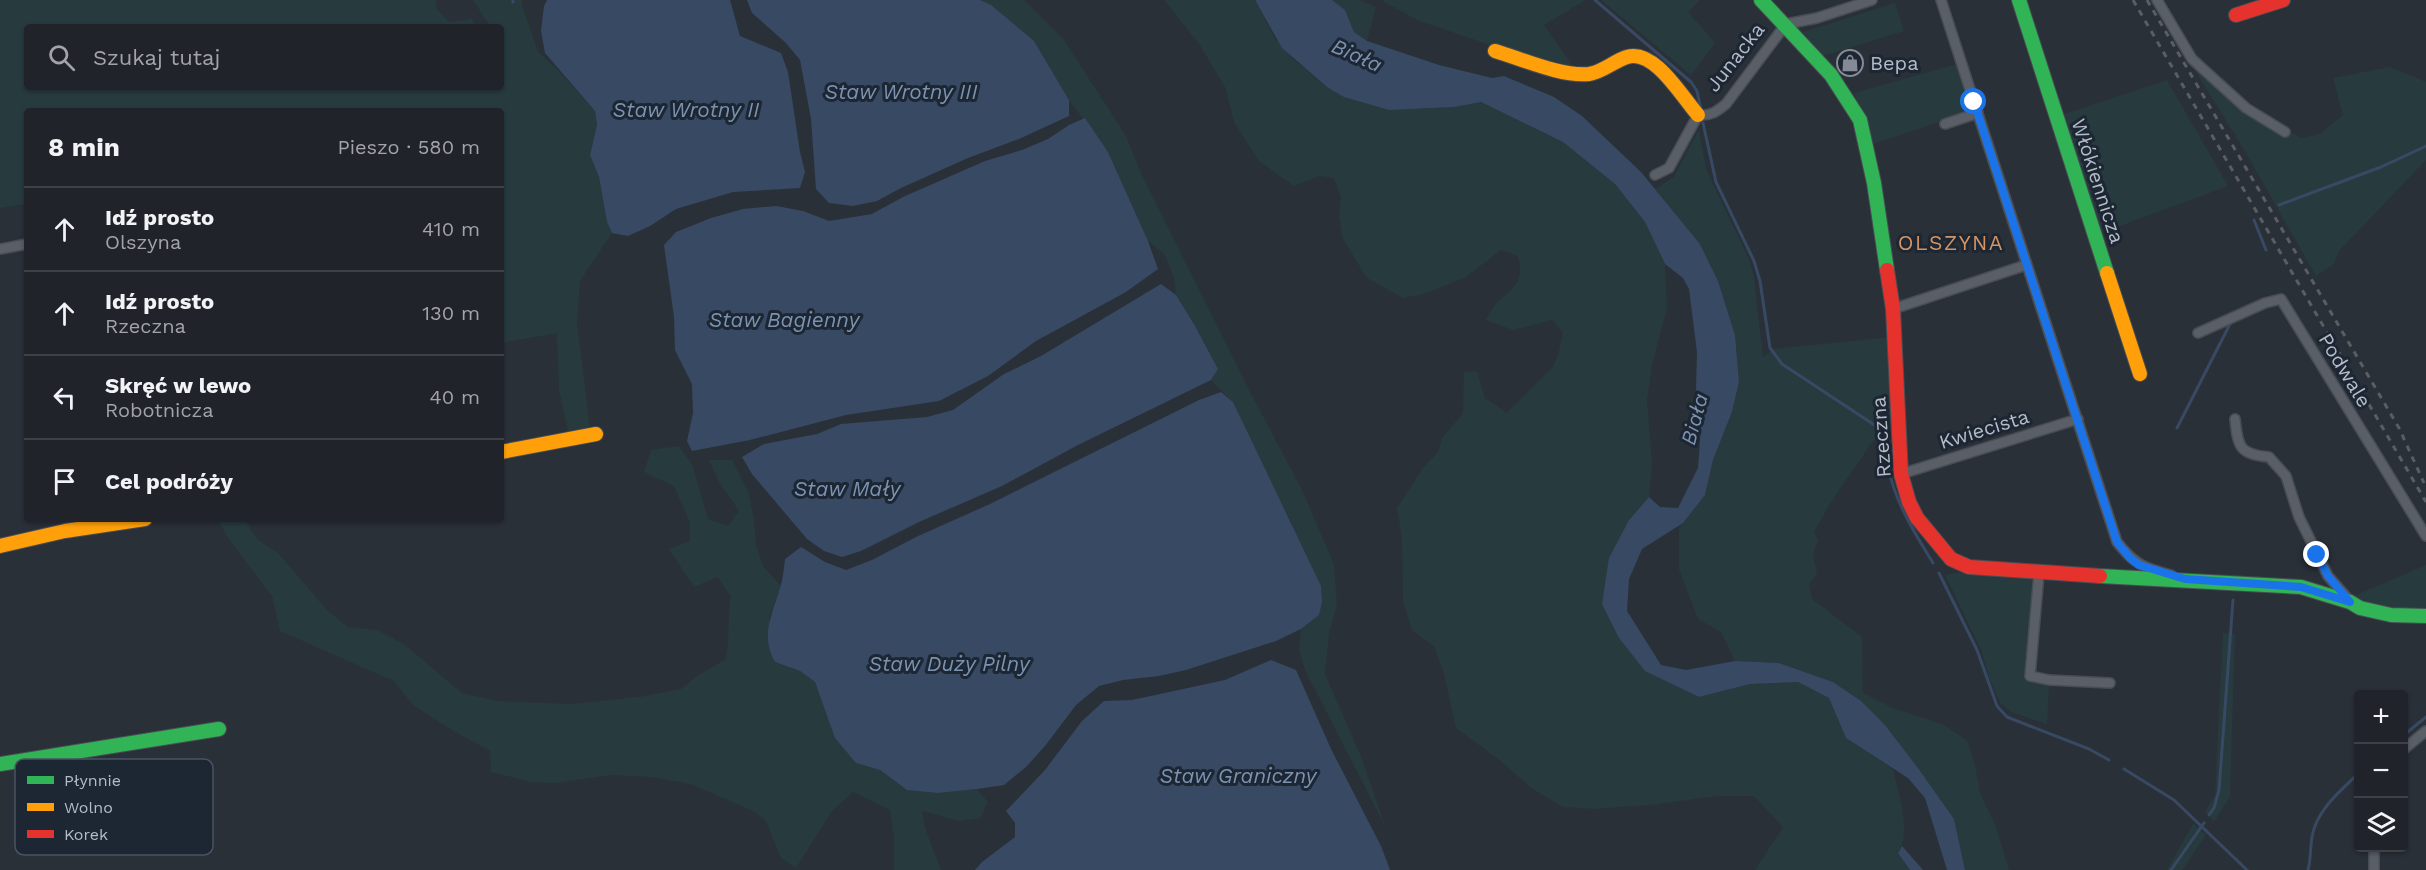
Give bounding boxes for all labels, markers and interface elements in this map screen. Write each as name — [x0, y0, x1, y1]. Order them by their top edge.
street label: Junacka — [1701, 18, 1769, 96]
search box — [24, 24, 504, 90]
water label: Biała — [1328, 33, 1386, 77]
icon: search — [45, 41, 78, 74]
text: Szukaj tutaj — [93, 45, 220, 70]
shop icon: Bepa — [1835, 48, 1865, 78]
place label: Bepa — [1870, 51, 1918, 75]
water label: Staw Wrotny III — [825, 79, 977, 104]
route start — [1960, 88, 1986, 114]
water label: Staw Wrotny II — [613, 97, 759, 122]
street label: Włókiennicza — [2067, 116, 2129, 246]
text: 8 min — [48, 132, 120, 162]
text: Pieszo · 580 m — [337, 135, 480, 159]
text: Idź prosto — [105, 205, 214, 230]
icon: ahead — [48, 213, 81, 246]
text: 410 m — [422, 217, 480, 241]
text: Olszyna — [105, 230, 181, 254]
district label: OLSZYNA — [1898, 230, 2004, 255]
text: Idź prosto — [105, 289, 214, 314]
icon: ahead — [48, 297, 81, 330]
text: 130 m — [422, 301, 480, 325]
water label: Staw Bagienny — [709, 307, 861, 332]
text: Rzeczna — [105, 314, 186, 338]
street label: Podwale — [2314, 329, 2376, 411]
text: Skręć w lewo — [105, 373, 251, 398]
icon: left — [48, 381, 81, 414]
text: 40 m — [429, 385, 480, 409]
water label: Biała — [1675, 390, 1713, 447]
street label: Rzeczna — [1866, 396, 1896, 478]
text: Robotnicza — [105, 398, 214, 422]
street label: Kwiecista — [1936, 404, 2032, 454]
icon: arrive — [48, 465, 81, 498]
text: Cel podróży — [105, 469, 233, 494]
water label: Staw Mały — [794, 476, 902, 501]
route end — [2303, 541, 2329, 567]
water label: Staw Duży Pilny — [868, 651, 1031, 676]
map controls — [2354, 690, 2408, 852]
button: + — [2354, 690, 2408, 744]
button: − — [2354, 744, 2408, 798]
legend — [15, 759, 213, 855]
water label: Staw Graniczny — [1160, 763, 1318, 788]
text: Płynnie — [64, 771, 121, 790]
text: Wolno — [64, 798, 113, 817]
button: layers — [2354, 798, 2408, 852]
text: Korek — [64, 825, 108, 844]

